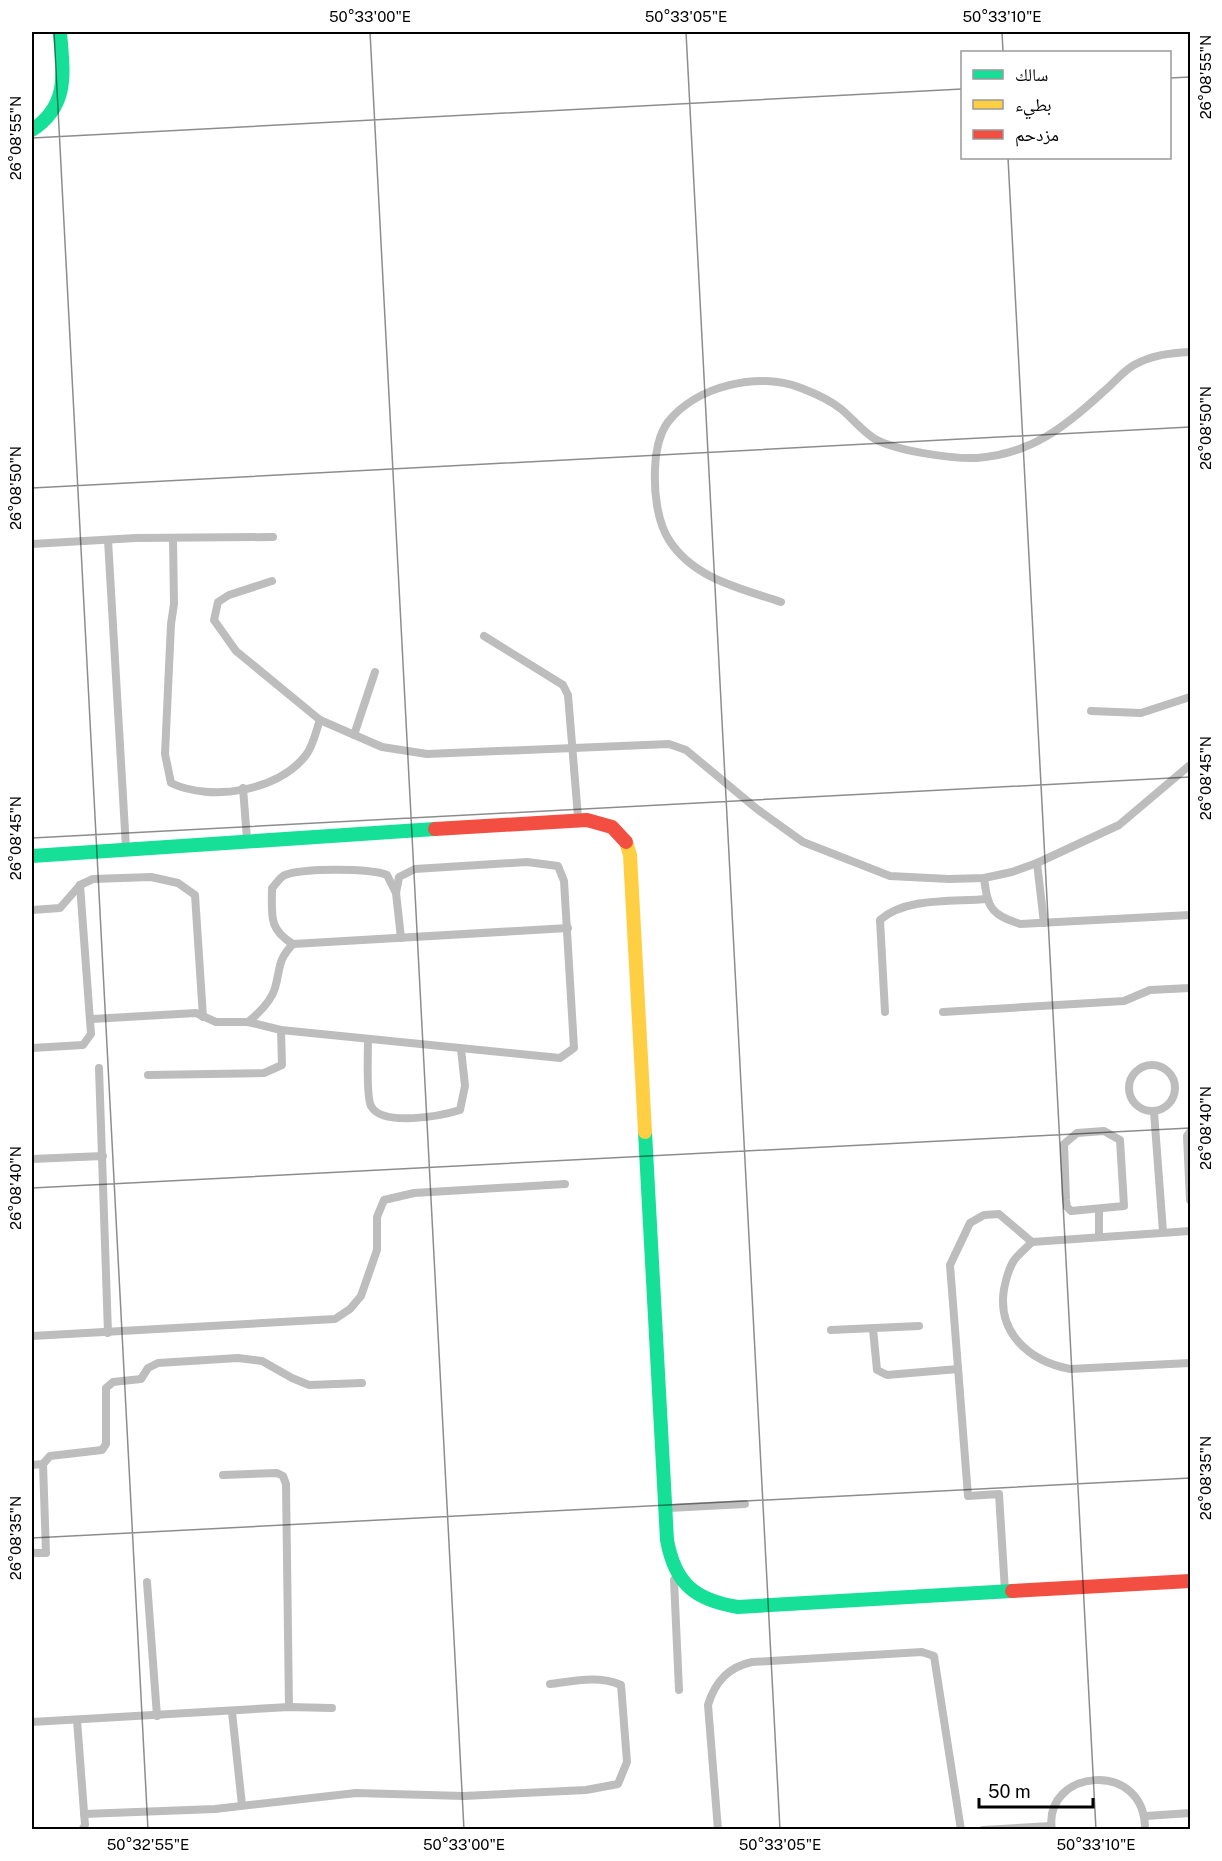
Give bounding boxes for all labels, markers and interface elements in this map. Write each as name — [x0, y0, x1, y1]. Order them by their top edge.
text: 50°33'00"E — [329, 8, 411, 25]
text: 50°33'05"E — [645, 8, 727, 25]
text: 50°33'10"E — [962, 8, 1042, 25]
text: 26°08'55"N — [1197, 35, 1214, 119]
legend — [961, 51, 1171, 159]
text: سالك — [1015, 64, 1048, 85]
text: بطيء — [1015, 94, 1052, 120]
text: 26°08'55"N — [7, 96, 24, 180]
text: مزدحم — [1015, 124, 1059, 147]
text: 26°08'50"N — [1197, 386, 1214, 470]
text: 26°08'50"N — [7, 446, 24, 530]
text: 26°08'45"N — [1197, 736, 1214, 820]
text: 26°08'45"N — [7, 796, 24, 880]
text: 26°08'40"N — [1197, 1086, 1214, 1170]
text: 26°08'40"N — [7, 1146, 24, 1230]
text: 26°08'35"N — [1197, 1436, 1214, 1520]
text: 26°08'35"N — [7, 1496, 24, 1580]
scale bar — [979, 1771, 1093, 1809]
text: 50 m — [988, 1781, 1031, 1802]
text: 50°32'55"E — [107, 1836, 189, 1853]
text: 50°33'00"E — [423, 1836, 505, 1853]
text: 50°33'05"E — [739, 1836, 821, 1853]
text: 50°33'10"E — [1056, 1836, 1136, 1853]

